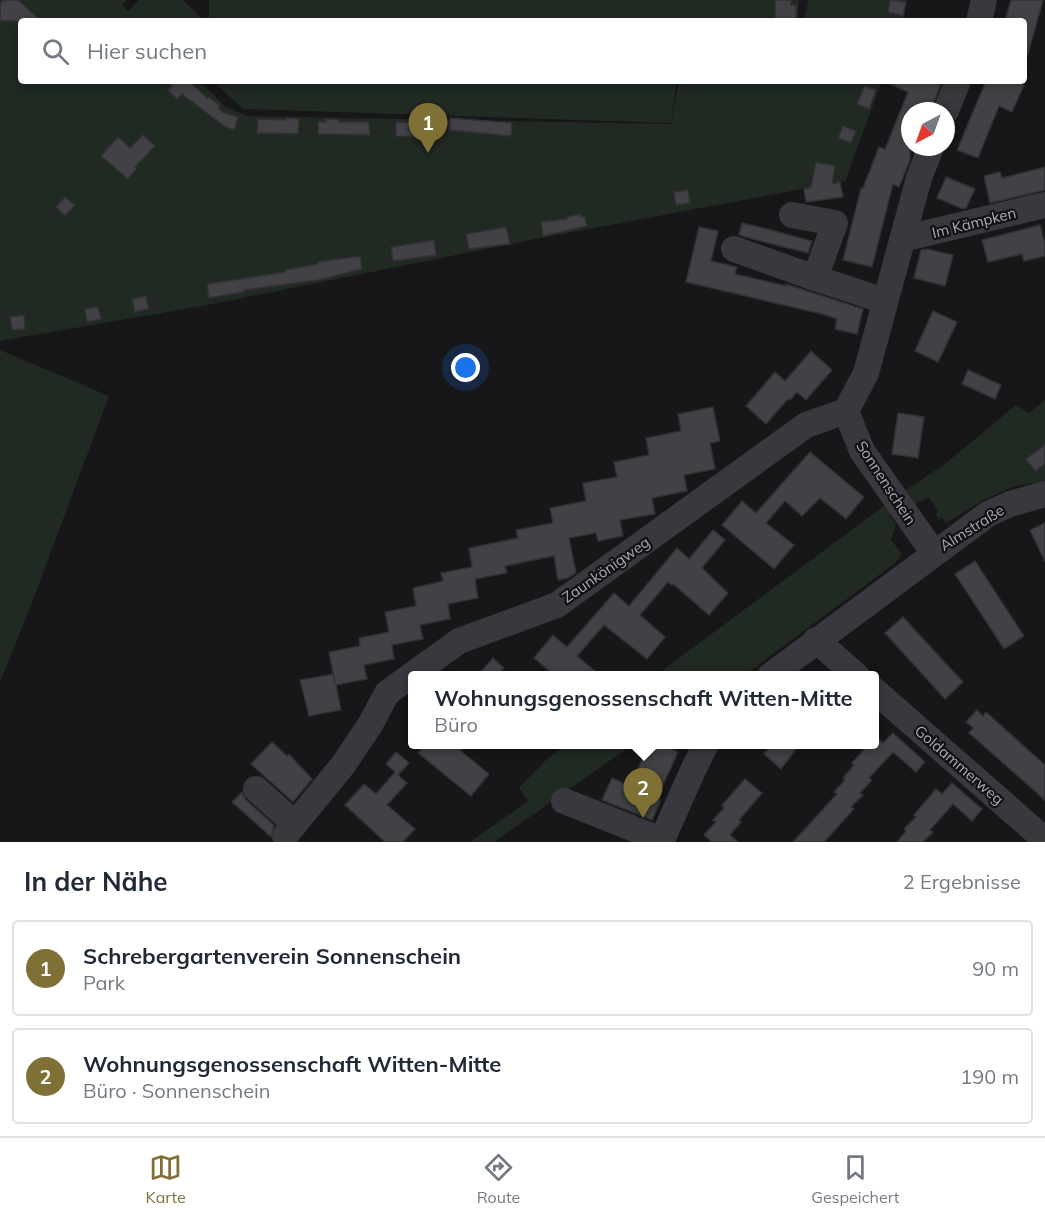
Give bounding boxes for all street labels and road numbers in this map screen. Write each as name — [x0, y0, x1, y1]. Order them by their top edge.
street label: Im Kämpken — [930, 203, 1018, 242]
street label: Sonnenschein — [852, 437, 921, 528]
street label: Almstraße — [936, 500, 1007, 555]
street label: Zaunkönigweg — [558, 532, 653, 607]
street label: Goldammerweg — [911, 721, 1008, 808]

